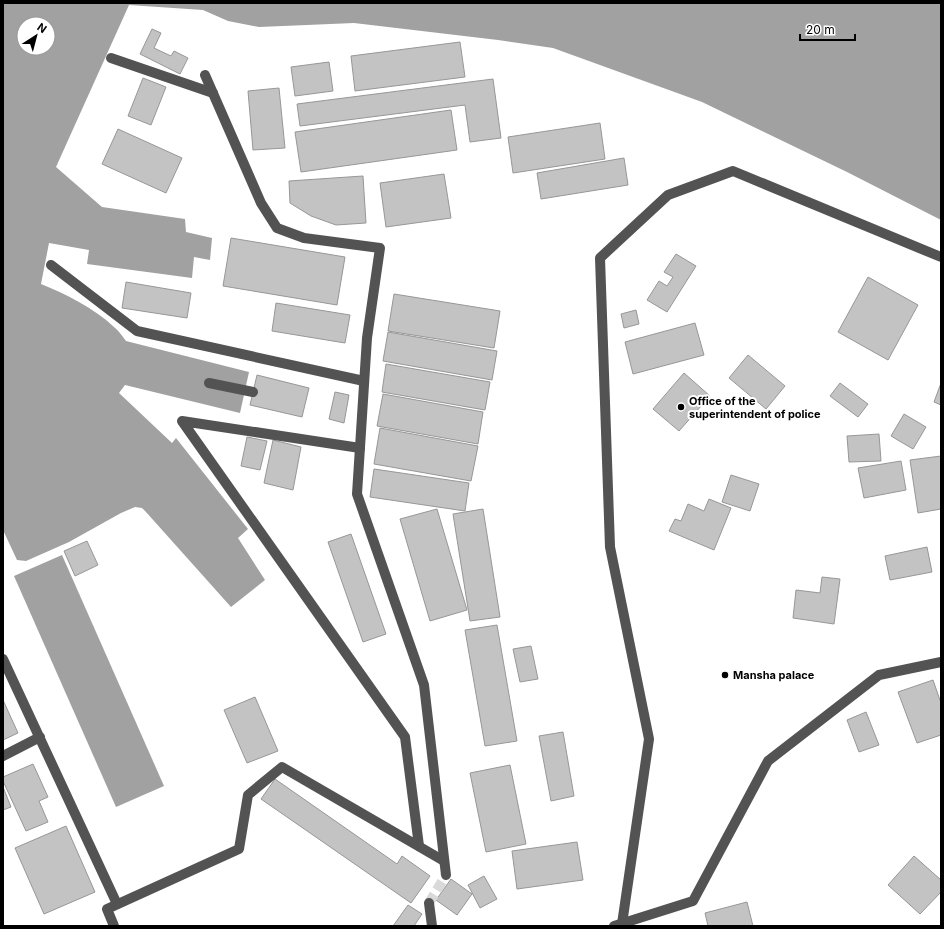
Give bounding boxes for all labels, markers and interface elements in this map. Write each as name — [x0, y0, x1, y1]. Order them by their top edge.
north arrow — [16, 16, 56, 56]
scale bar — [800, 16, 855, 42]
text: N — [34, 20, 49, 36]
text: 20 m — [806, 22, 835, 37]
place label: Office of the superintendent of police — [689, 394, 821, 421]
marker: Office of the superintendent of police — [676, 402, 686, 412]
place label: Mansha palace — [733, 668, 815, 682]
marker: Mansha palace — [720, 670, 730, 680]

